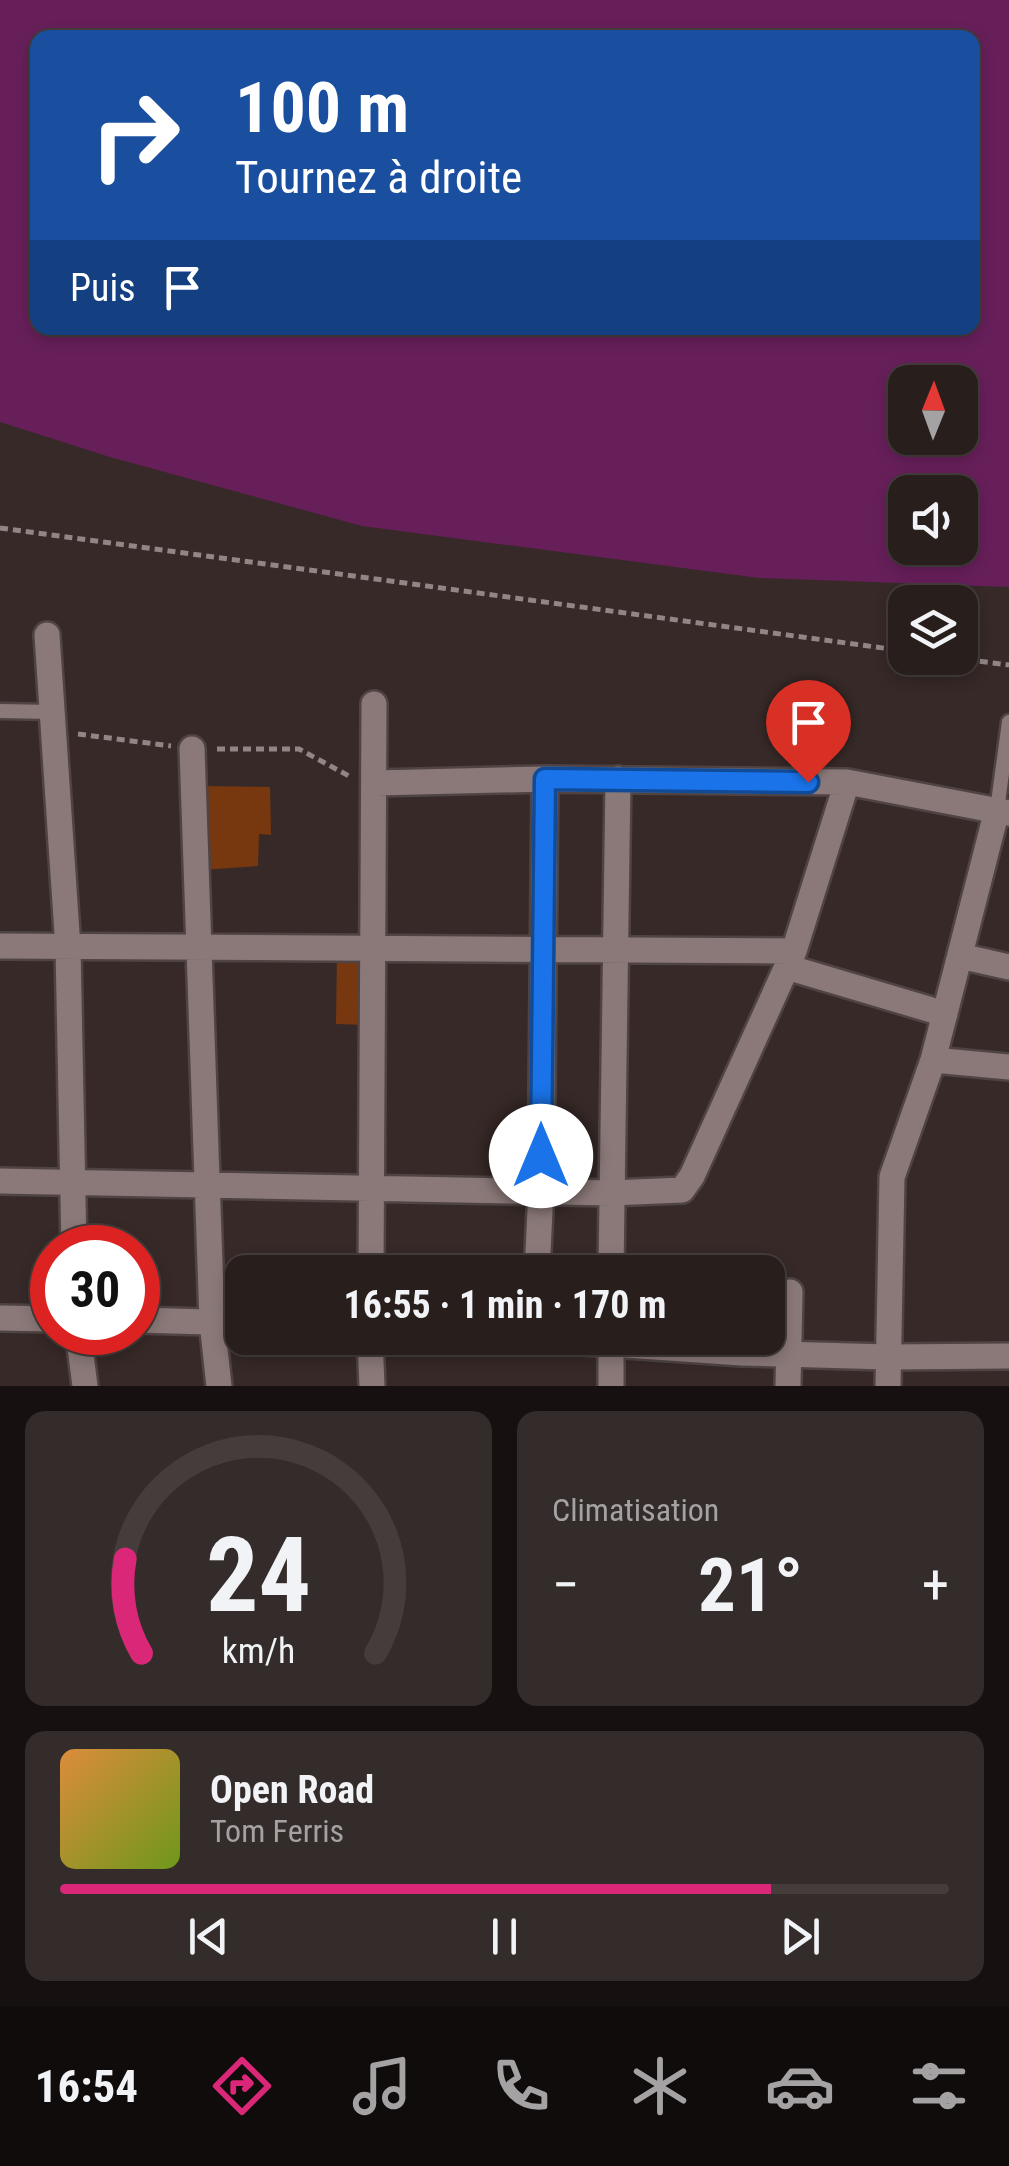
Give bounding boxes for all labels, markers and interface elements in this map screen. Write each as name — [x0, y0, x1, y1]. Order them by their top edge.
text: 100 m — [235, 67, 409, 149]
icon: right — [70, 70, 200, 200]
text: Tournez à droite — [235, 151, 522, 204]
icon: arrive — [155, 260, 210, 315]
text: Puis — [70, 266, 135, 310]
north arrow — [888, 365, 978, 455]
map controls — [888, 365, 978, 675]
button: sound — [888, 475, 978, 565]
button: layers — [888, 585, 978, 675]
pin — [766, 680, 851, 783]
icon: arrive — [781, 695, 836, 750]
position arrow — [489, 1104, 593, 1208]
speed limit sign: 30 — [30, 1225, 160, 1355]
text: 16:55 · 1 min · 170 m — [344, 1283, 666, 1327]
text: Climatisation — [552, 1491, 719, 1529]
text: 24 — [206, 1515, 311, 1636]
text: 21° — [698, 1541, 803, 1629]
text: − — [552, 1553, 580, 1617]
text: + — [922, 1553, 949, 1617]
text: km/h — [222, 1630, 295, 1672]
text: Open Road — [210, 1768, 374, 1812]
text: Tom Ferris — [210, 1812, 344, 1850]
icon: previous — [181, 1909, 236, 1964]
icon: pause — [477, 1909, 532, 1964]
icon: next — [773, 1909, 828, 1964]
icon: directions — [207, 2051, 277, 2121]
icon: music — [347, 2051, 417, 2121]
icon: phone — [486, 2051, 556, 2121]
icon: climate — [625, 2051, 695, 2121]
icon: car — [765, 2051, 835, 2121]
icon: filters — [904, 2051, 974, 2121]
text: 16:54 — [35, 2060, 138, 2113]

